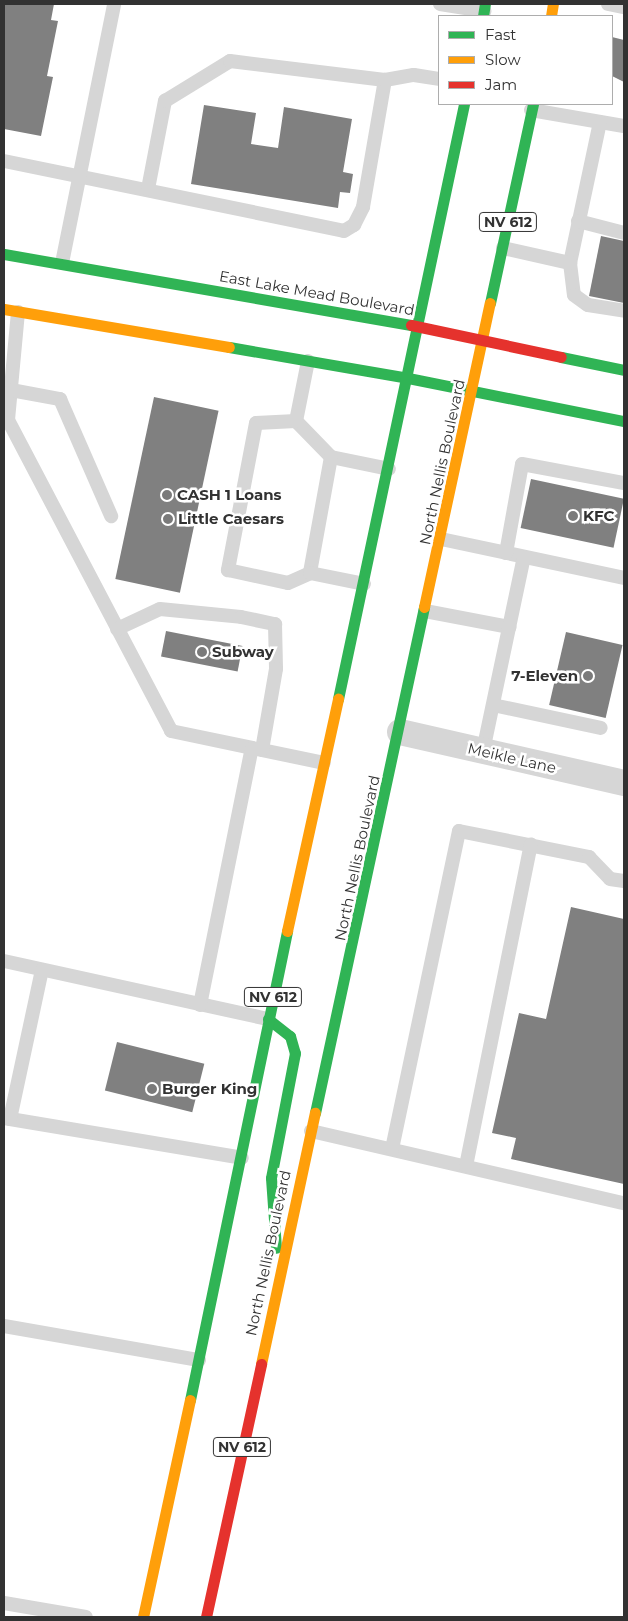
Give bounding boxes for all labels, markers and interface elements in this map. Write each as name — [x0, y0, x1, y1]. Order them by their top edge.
legend — [438, 15, 613, 105]
text: Fast — [485, 25, 516, 44]
text: Slow — [485, 50, 521, 69]
text: Jam — [485, 75, 517, 94]
road number: NV 612 — [478, 210, 538, 233]
street label: East Lake Mead Boulevard — [218, 267, 416, 319]
street label: North Nellis Boulevard — [416, 377, 468, 547]
place label: CASH 1 Loans — [177, 486, 281, 504]
marker: CASH 1 Loans — [161, 489, 173, 501]
place label: KFC — [583, 507, 614, 525]
place label: Little Caesars — [178, 510, 284, 528]
marker: KFC — [567, 510, 579, 522]
marker: Little Caesars — [162, 513, 174, 525]
place label: Subway — [212, 643, 274, 661]
marker: Subway — [196, 646, 208, 658]
place label: 7-Eleven — [511, 667, 578, 685]
marker: 7-Eleven — [582, 670, 594, 682]
street label: Meikle Lane — [466, 739, 558, 777]
street label: North Nellis Boulevard — [331, 773, 383, 943]
road number: NV 612 — [243, 986, 303, 1009]
place label: Burger King — [162, 1080, 257, 1098]
marker: Burger King — [146, 1083, 158, 1095]
street label: North Nellis Boulevard — [242, 1168, 294, 1338]
road number: NV 612 — [212, 1435, 272, 1458]

